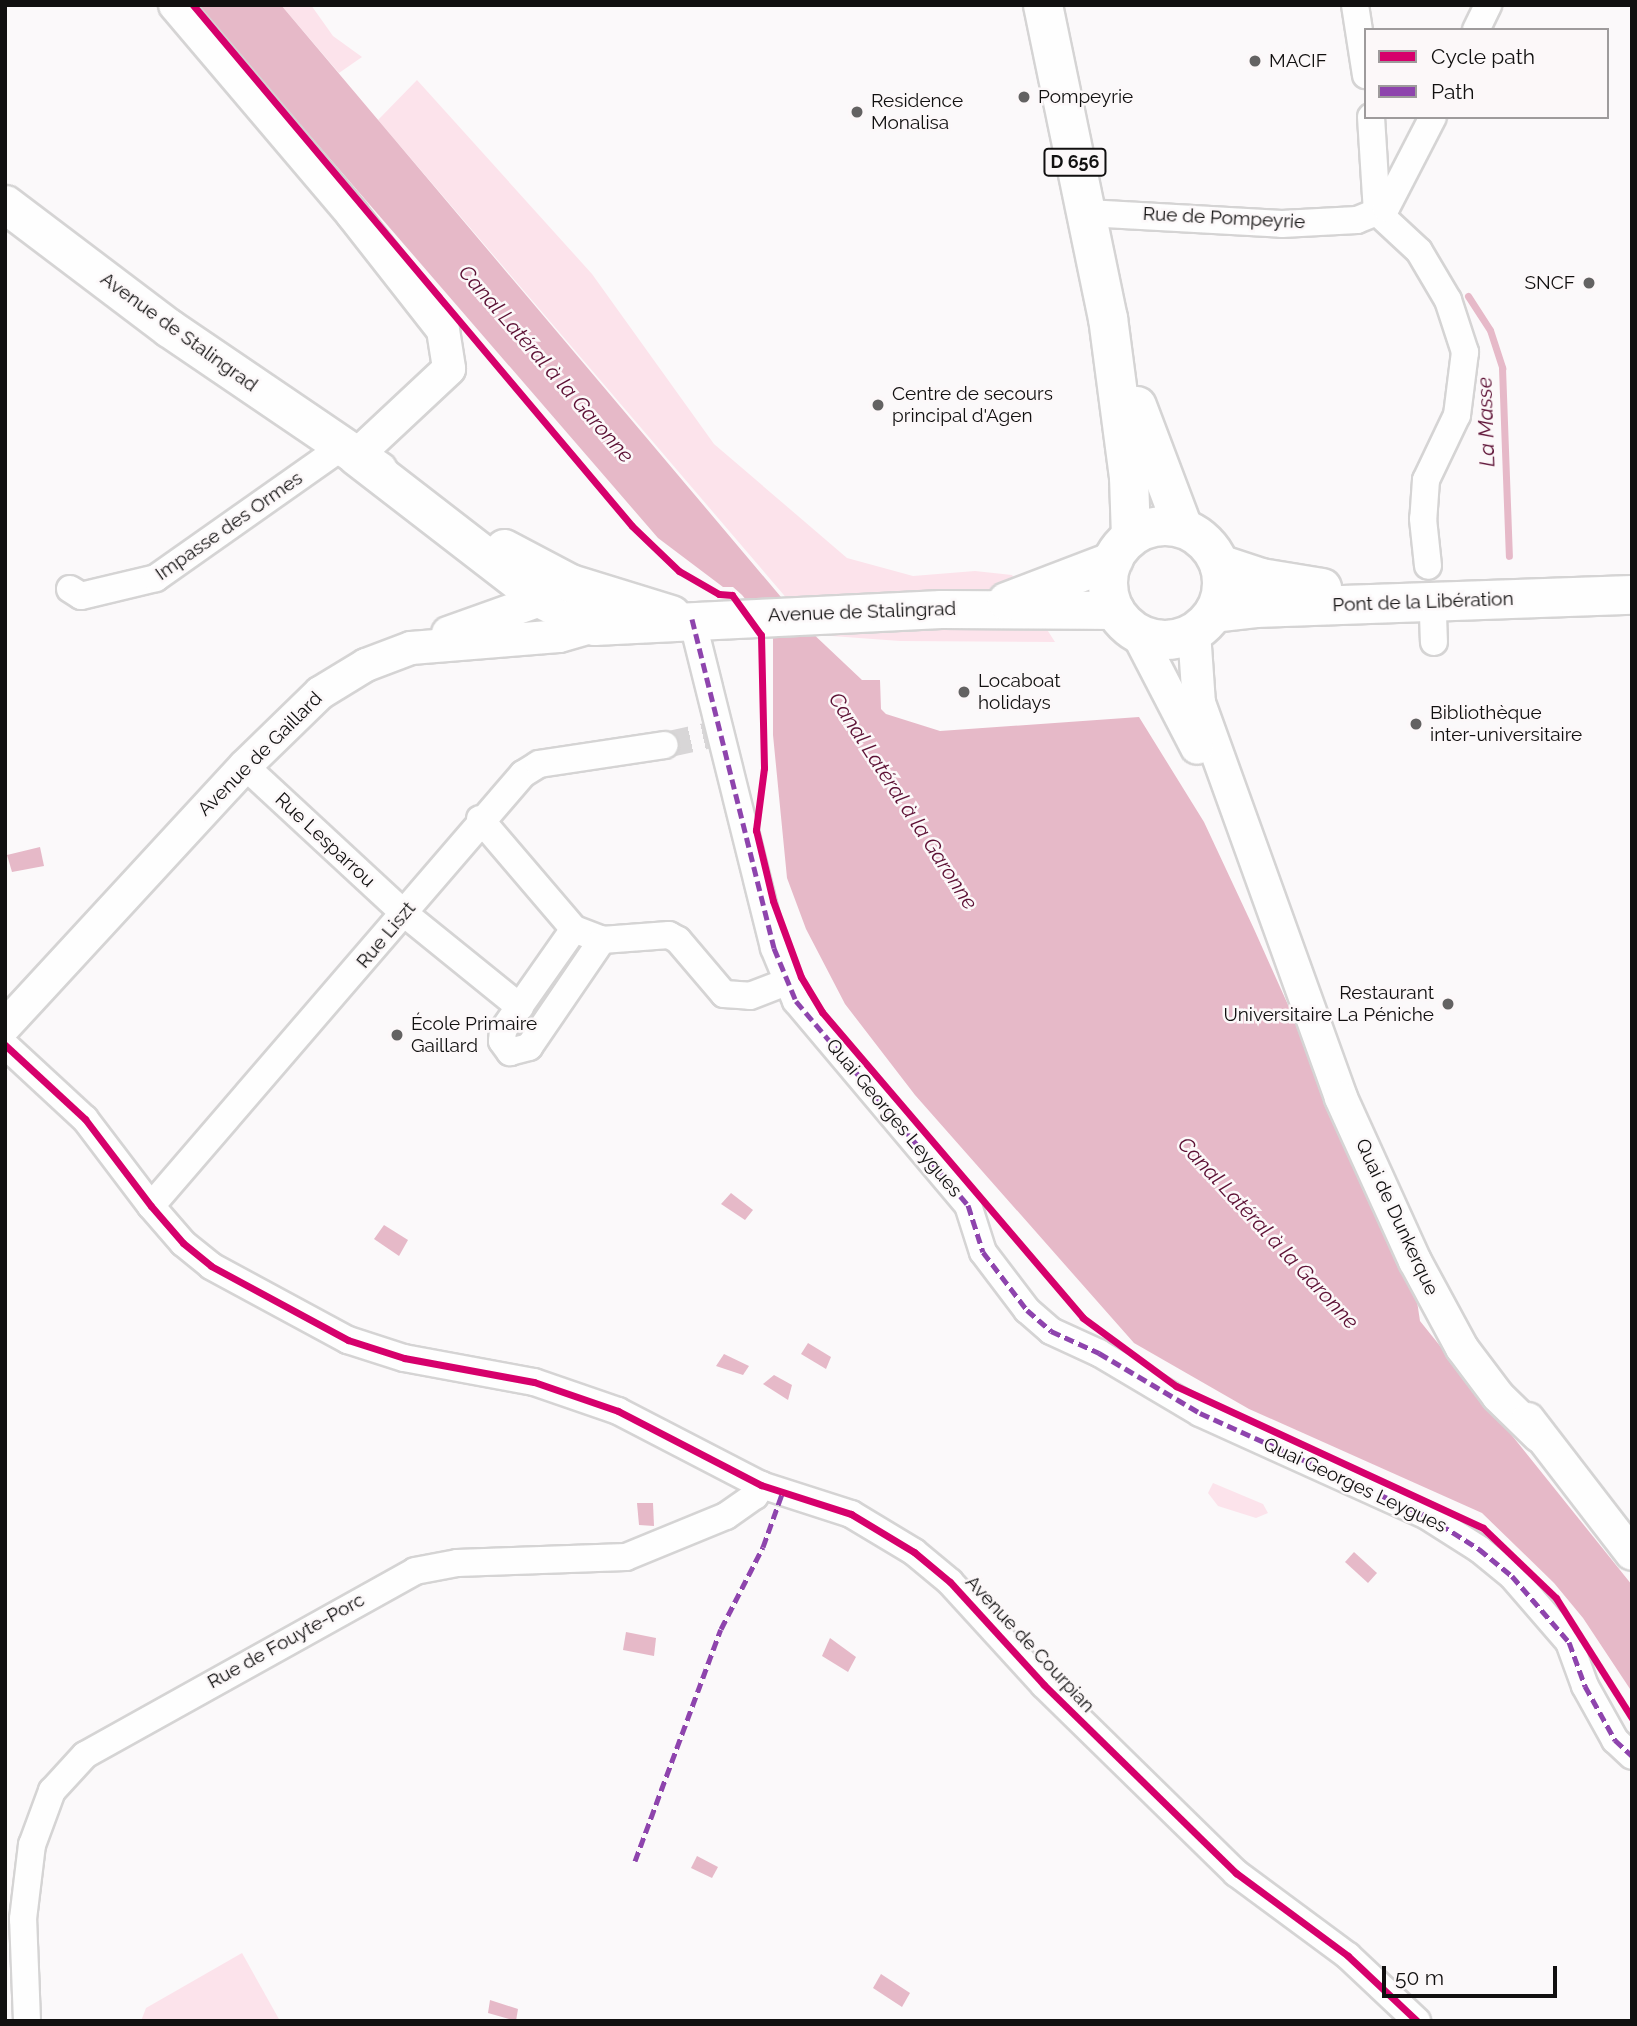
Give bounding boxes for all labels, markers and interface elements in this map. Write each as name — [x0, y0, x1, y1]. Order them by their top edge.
legend — [1364, 28, 1609, 119]
text: Cycle path — [1431, 44, 1535, 69]
place label: MACIF — [1269, 50, 1327, 72]
marker: MACIF — [1247, 53, 1263, 69]
text: Path — [1431, 79, 1475, 104]
place label: Pompeyrie — [1038, 86, 1133, 108]
marker: Pompeyrie — [1016, 89, 1032, 105]
place label: Residence Monalisa — [871, 90, 963, 134]
marker: Residence Monalisa — [849, 104, 865, 120]
road number: D 656 — [1042, 148, 1108, 176]
street label: Rue de Pompeyrie — [1142, 202, 1306, 234]
water label: Canal Latéral à la Garonne — [453, 260, 639, 468]
street label: Avenue de Stalingrad — [96, 267, 262, 397]
place label: SNCF — [1525, 272, 1575, 294]
marker: SNCF — [1581, 275, 1597, 291]
water label: La Masse — [1472, 377, 1500, 467]
place label: Centre de secours principal d'Agen — [892, 383, 1053, 427]
marker: Centre de secours principal d'Agen — [870, 397, 886, 413]
street label: Impasse des Ormes — [151, 467, 307, 585]
street label: Pont de la Libération — [1332, 587, 1514, 617]
street label: Avenue de Stalingrad — [767, 597, 957, 627]
place label: Locaboat holidays — [978, 670, 1061, 714]
marker: Locaboat holidays — [956, 684, 972, 700]
street label: Avenue de Gaillard — [193, 687, 327, 821]
water label: Canal Latéral à la Garonne — [823, 687, 983, 915]
place label: Bibliothèque inter-universitaire — [1430, 702, 1582, 746]
marker: Bibliothèque inter-universitaire — [1408, 716, 1424, 732]
street label: Rue Lesparrou — [270, 788, 380, 892]
street label: Rue Liszt — [352, 897, 420, 973]
place label: Restaurant Universitaire La Péniche — [1223, 982, 1434, 1026]
marker: Restaurant Universitaire La Péniche — [1440, 996, 1456, 1012]
place label: École Primaire Gaillard — [411, 1013, 537, 1057]
marker: École Primaire Gaillard — [389, 1027, 405, 1043]
street label: Quai Georges Leygues — [821, 1034, 967, 1202]
water label: Canal Latéral à la Garonne — [1172, 1131, 1364, 1335]
street label: Quai de Dunkerque — [1351, 1135, 1443, 1299]
street label: Quai Georges Leygues — [1260, 1433, 1450, 1537]
street label: Avenue de Courpian — [961, 1571, 1099, 1717]
street label: Rue de Fouyte-Porc — [204, 1588, 368, 1694]
scale bar — [1385, 1952, 1560, 1996]
text: 50 m — [1395, 1965, 1444, 1990]

